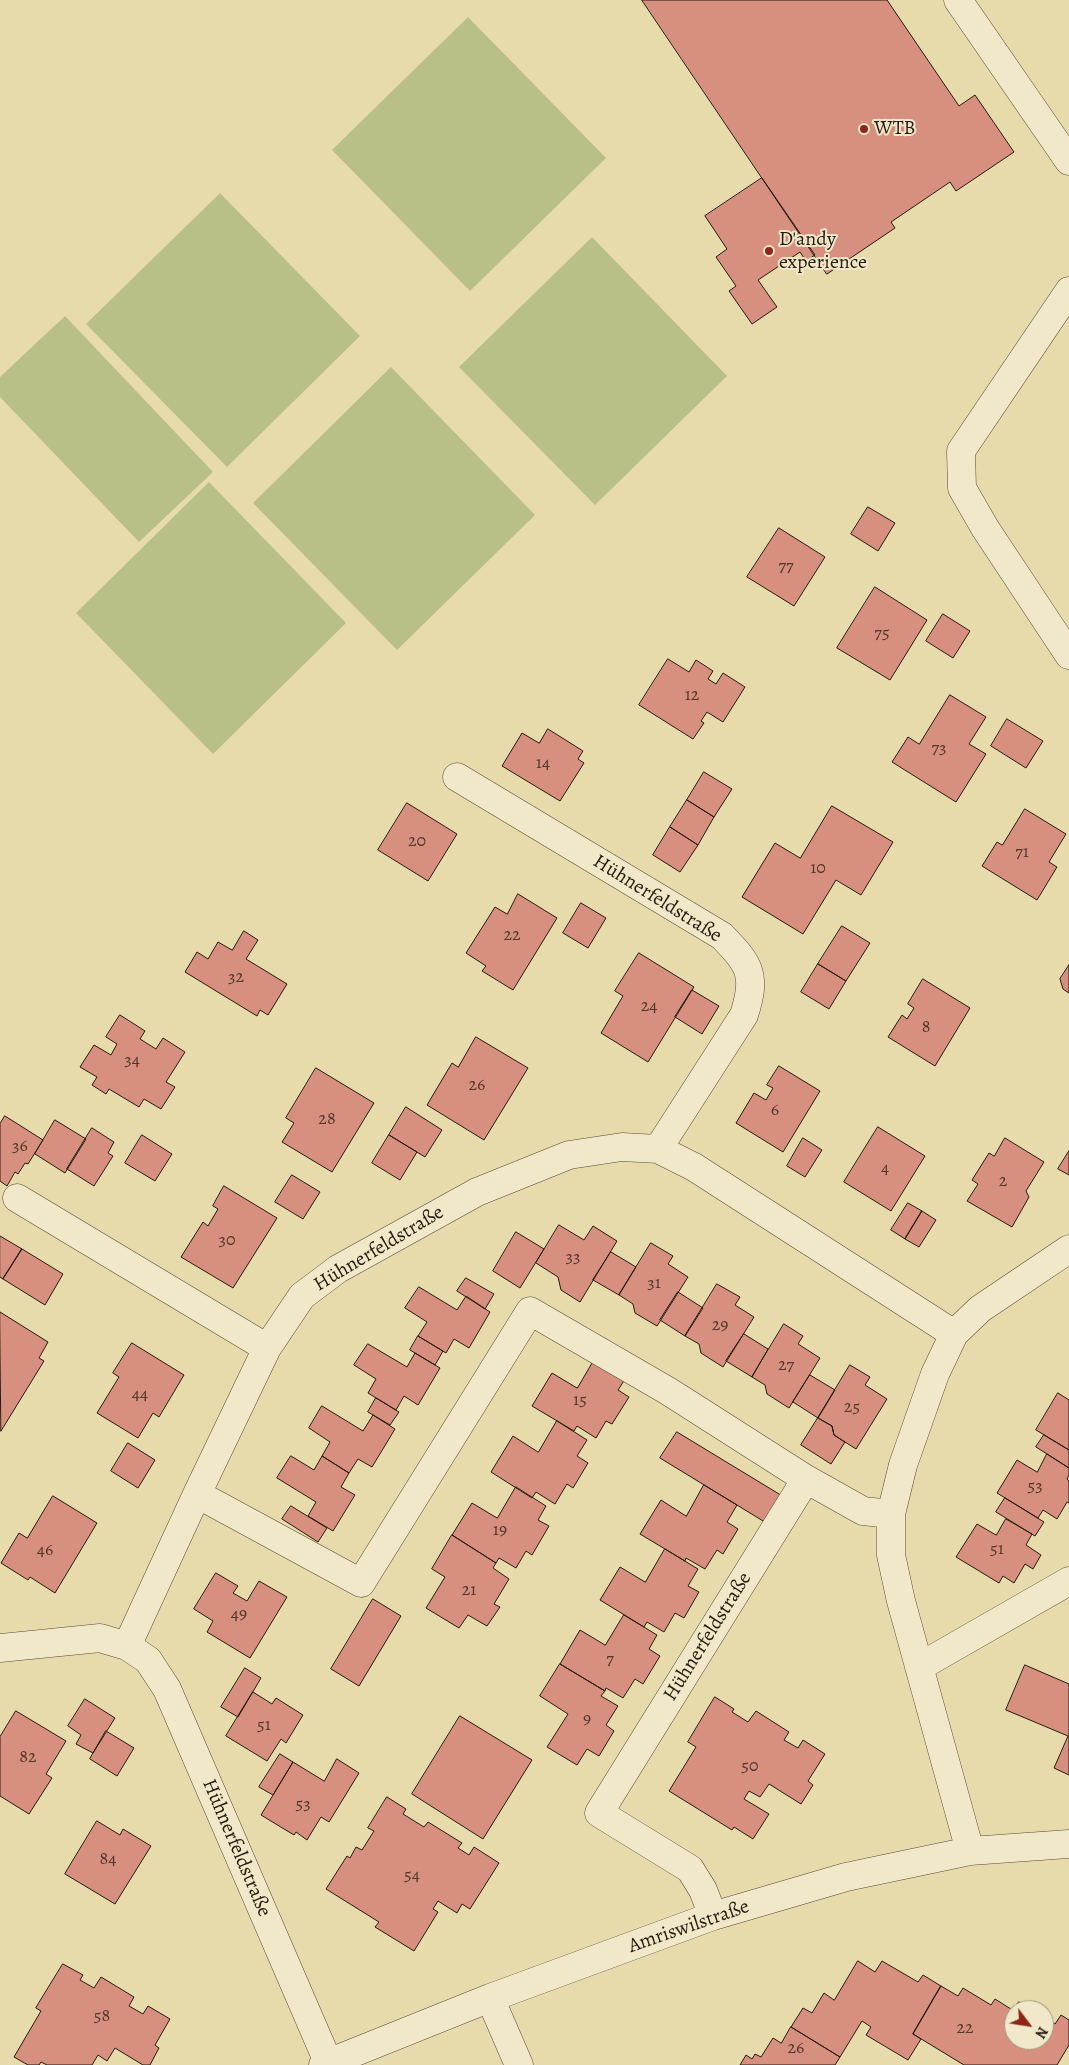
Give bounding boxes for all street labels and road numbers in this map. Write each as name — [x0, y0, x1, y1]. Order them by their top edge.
street label: Hühnerfeldstraße — [588, 850, 726, 948]
street label: Hühnerfeldstraße — [310, 1201, 448, 1297]
street label: Hühnerfeldstraße — [659, 1568, 757, 1706]
street label: Hühnerfeldstraße — [196, 1776, 276, 1920]
street label: Amriswilstraße — [625, 1895, 753, 1959]

